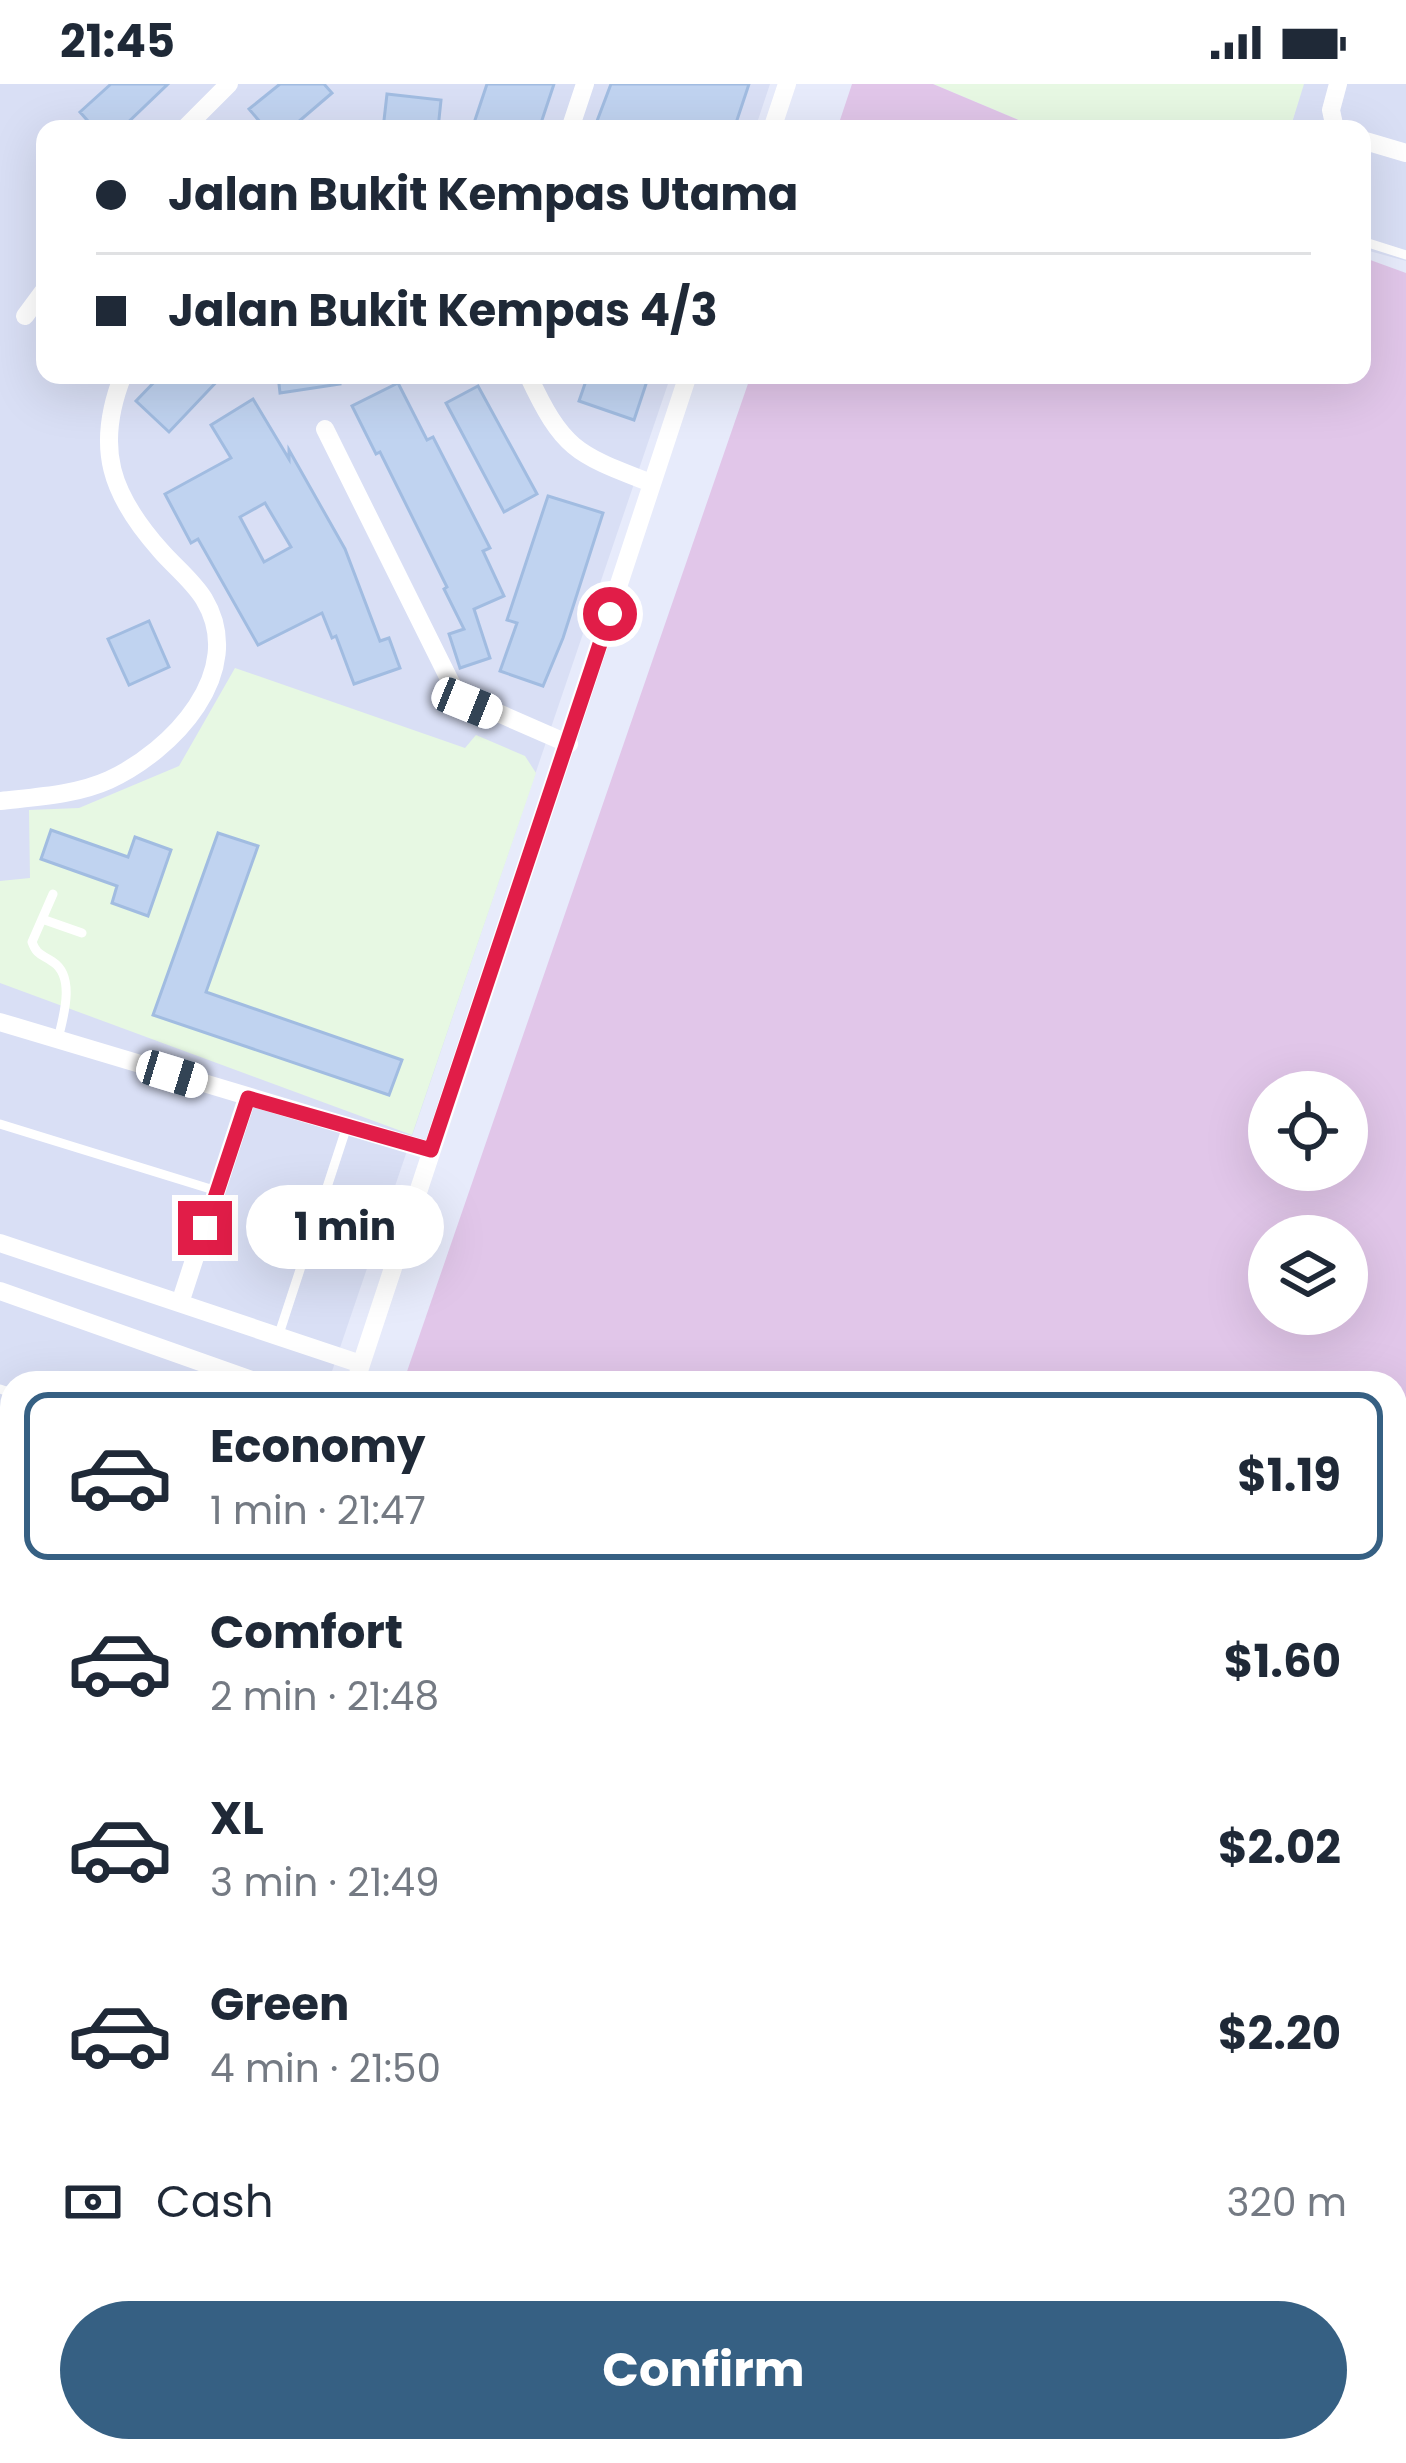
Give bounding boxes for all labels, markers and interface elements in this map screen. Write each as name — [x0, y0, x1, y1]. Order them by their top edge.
text: 21:45 — [60, 10, 175, 73]
text: Jalan Bukit Kempas Utama — [168, 163, 798, 226]
text: Jalan Bukit Kempas 4/3 — [168, 279, 718, 342]
route start — [583, 587, 637, 641]
car — [427, 673, 507, 733]
car — [132, 1046, 212, 1102]
map controls — [1248, 1071, 1368, 1335]
button: locate — [1248, 1071, 1368, 1191]
callout: 1 min — [247, 1186, 445, 1270]
text: 1 min — [294, 1199, 396, 1254]
route end — [178, 1201, 232, 1255]
button: layers — [1248, 1215, 1368, 1335]
text: Economy — [210, 1415, 425, 1478]
icon: car — [66, 1422, 174, 1530]
text: $1.19 — [1237, 1444, 1341, 1507]
text: 1 min · 21:47 — [210, 1483, 426, 1538]
text: Comfort — [210, 1601, 403, 1664]
icon: car — [66, 1608, 174, 1716]
text: $1.60 — [1224, 1630, 1341, 1693]
text: 2 min · 21:48 — [210, 1669, 439, 1724]
text: XL — [210, 1787, 264, 1850]
icon: car — [66, 1794, 174, 1902]
text: $2.02 — [1218, 1816, 1341, 1879]
text: 3 min · 21:49 — [210, 1855, 440, 1910]
text: Green — [210, 1973, 349, 2036]
icon: car — [66, 1980, 174, 2088]
text: $2.20 — [1218, 2002, 1341, 2065]
text: 4 min · 21:50 — [210, 2041, 441, 2096]
icon: cash — [60, 2169, 126, 2235]
text: Cash — [156, 2170, 273, 2233]
text: 320 m — [1227, 2175, 1347, 2230]
button: Confirm — [60, 2301, 1347, 2439]

